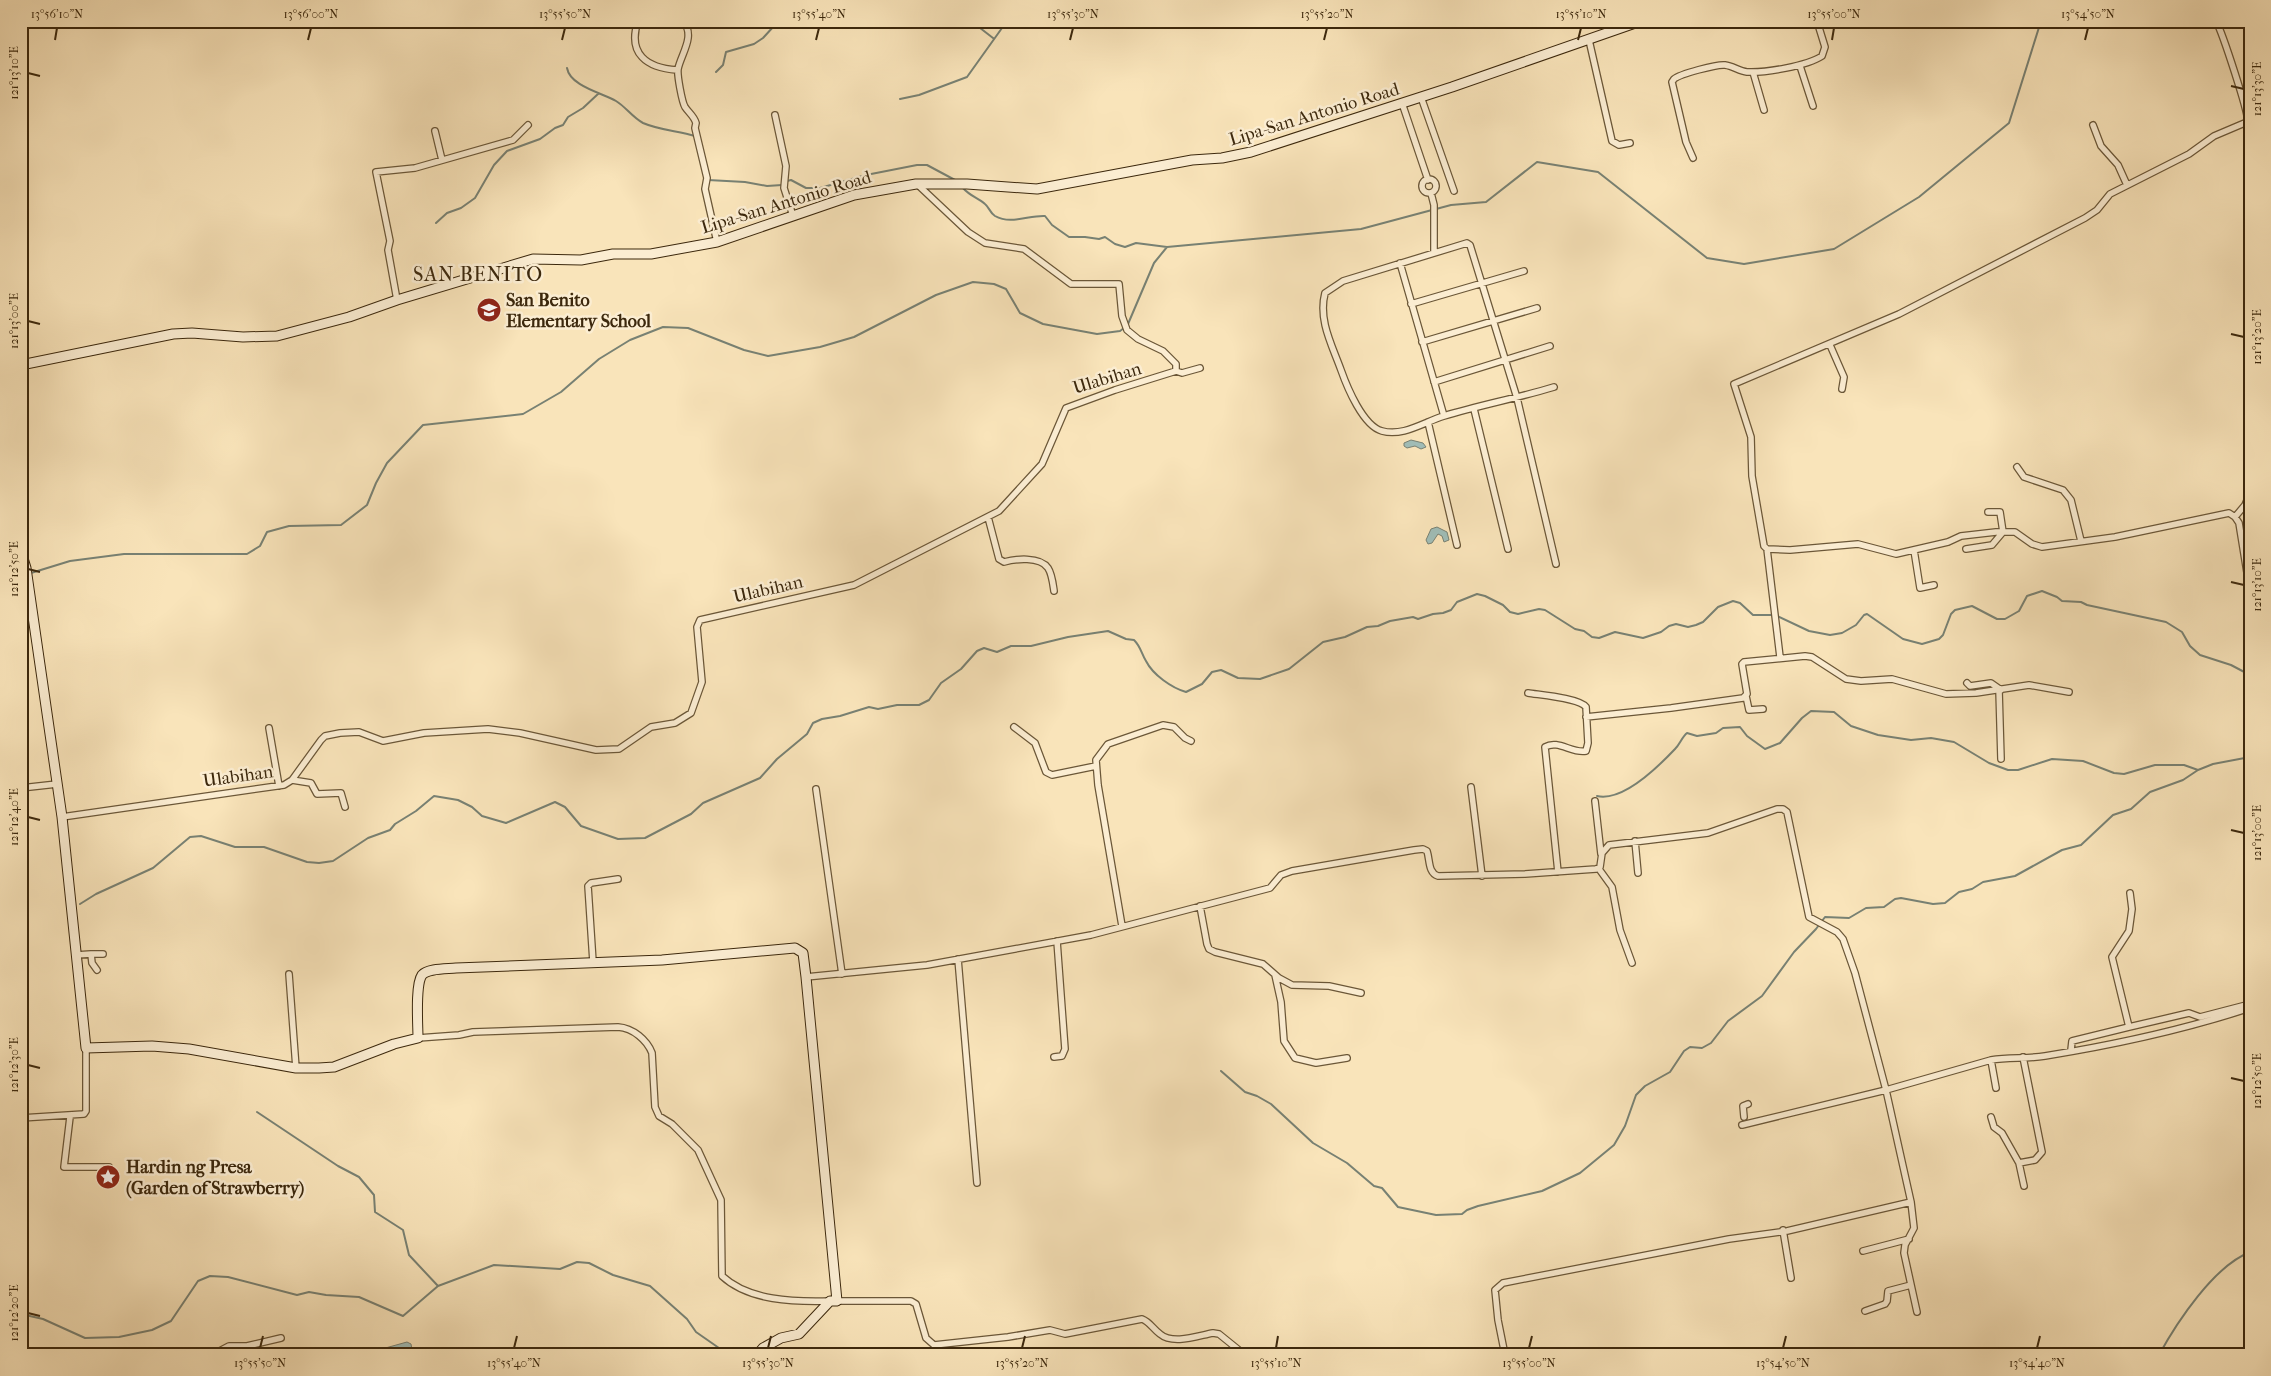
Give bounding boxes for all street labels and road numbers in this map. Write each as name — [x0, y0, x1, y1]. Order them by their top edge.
street label: Lipa-San Antonio Road — [1226, 79, 1402, 150]
street label: Lipa-San Antonio Road — [698, 167, 874, 238]
street label: Ulabihan — [1070, 358, 1145, 399]
street label: Ulabihan — [731, 571, 806, 608]
street label: Ulabihan — [202, 761, 275, 792]

